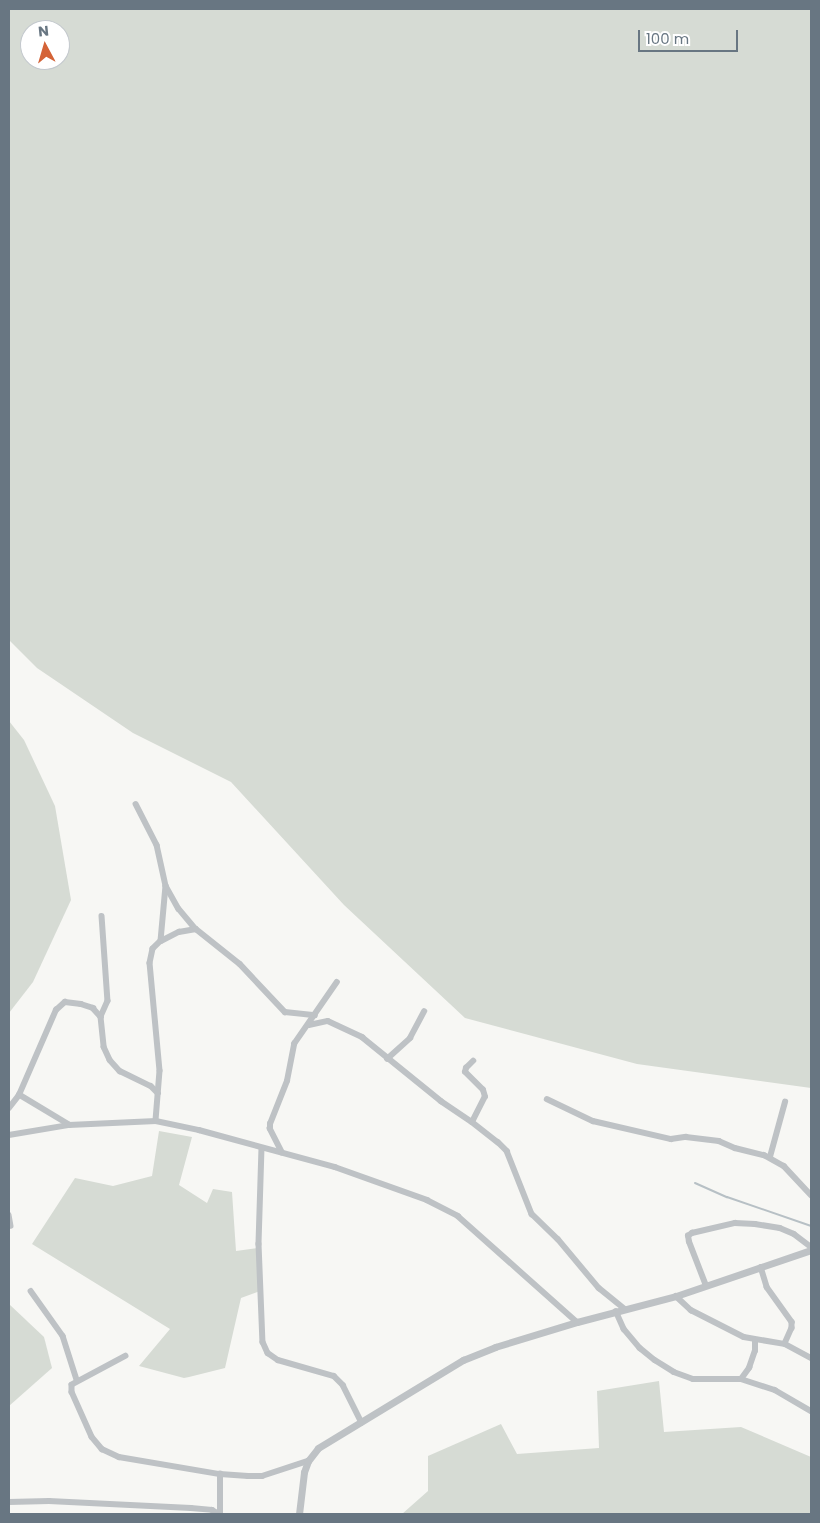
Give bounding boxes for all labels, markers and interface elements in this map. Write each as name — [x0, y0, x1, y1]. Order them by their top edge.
north arrow — [20, 20, 70, 70]
scale bar — [640, 20, 740, 52]
text: N — [37, 21, 50, 42]
text: 100 m — [646, 28, 689, 49]

